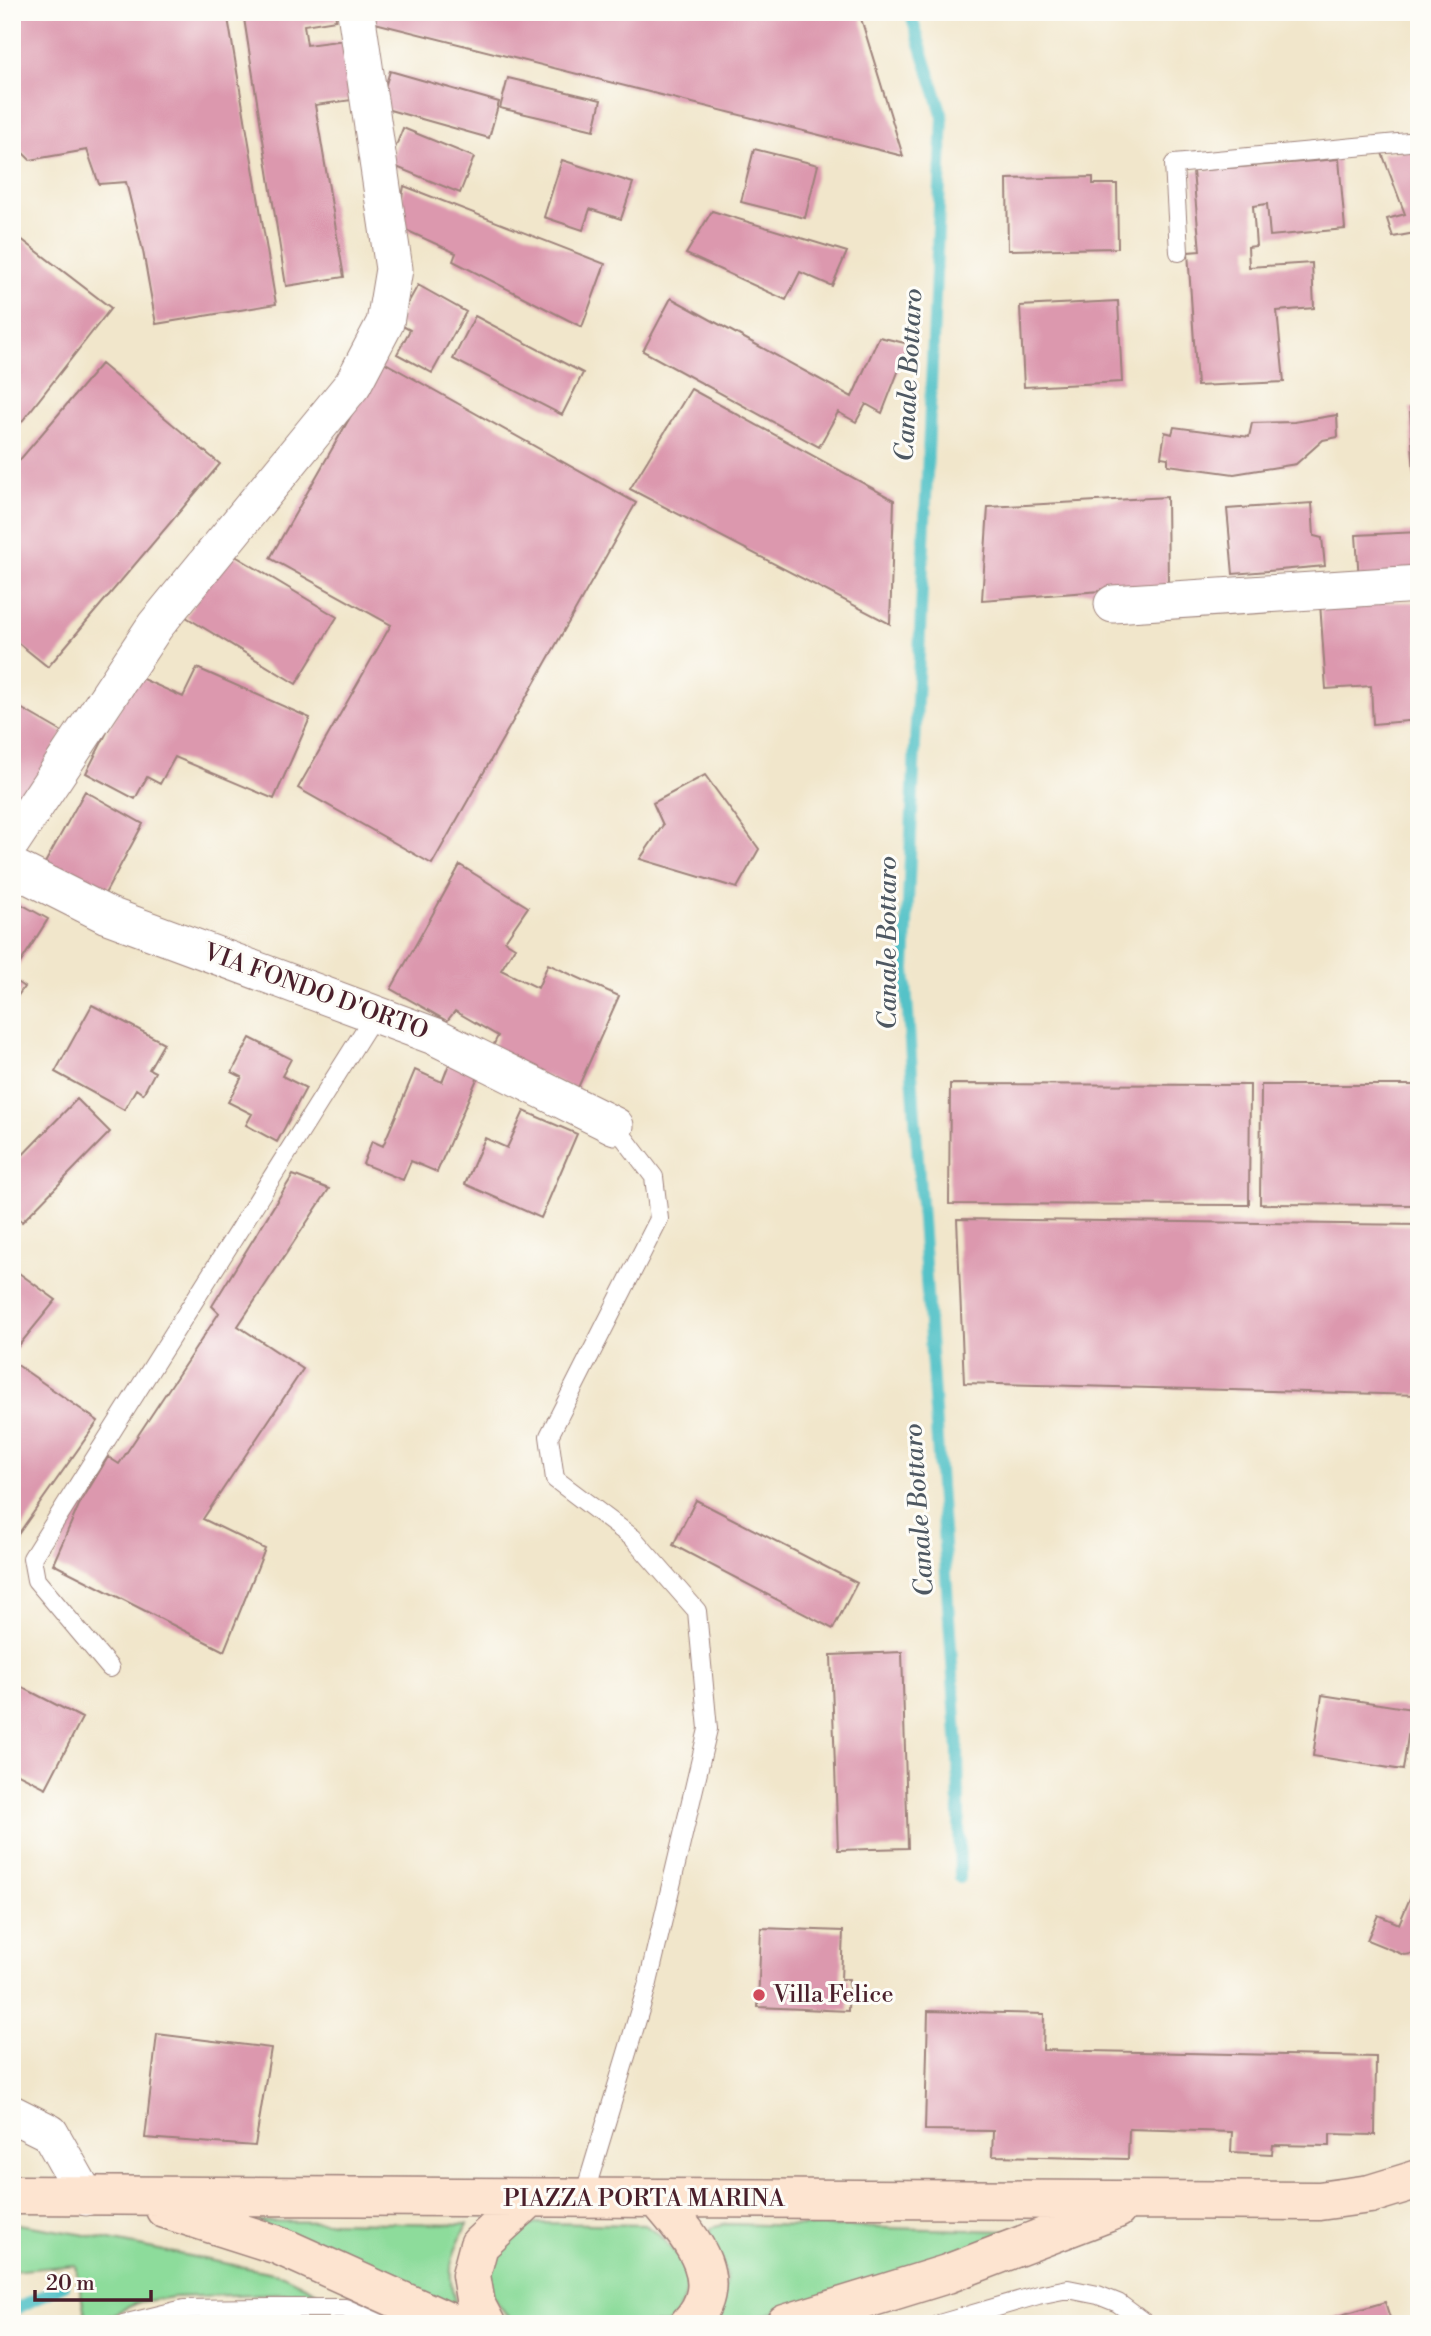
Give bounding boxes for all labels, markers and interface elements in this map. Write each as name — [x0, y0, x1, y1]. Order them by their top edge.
water label: Canale Bottaro — [888, 288, 930, 462]
water label: Canale Bottaro — [872, 856, 904, 1030]
street label: VIA FONDO D'ORTO — [199, 937, 432, 1047]
water label: Canale Bottaro — [897, 1422, 941, 1598]
place label: Villa Felice — [772, 1980, 894, 2010]
marker: Villa Felice — [751, 1987, 767, 2003]
street label: PIAZZA PORTA MARINA — [503, 2184, 785, 2214]
scale bar — [35, 2259, 150, 2303]
text: 20 m — [46, 2271, 95, 2297]

